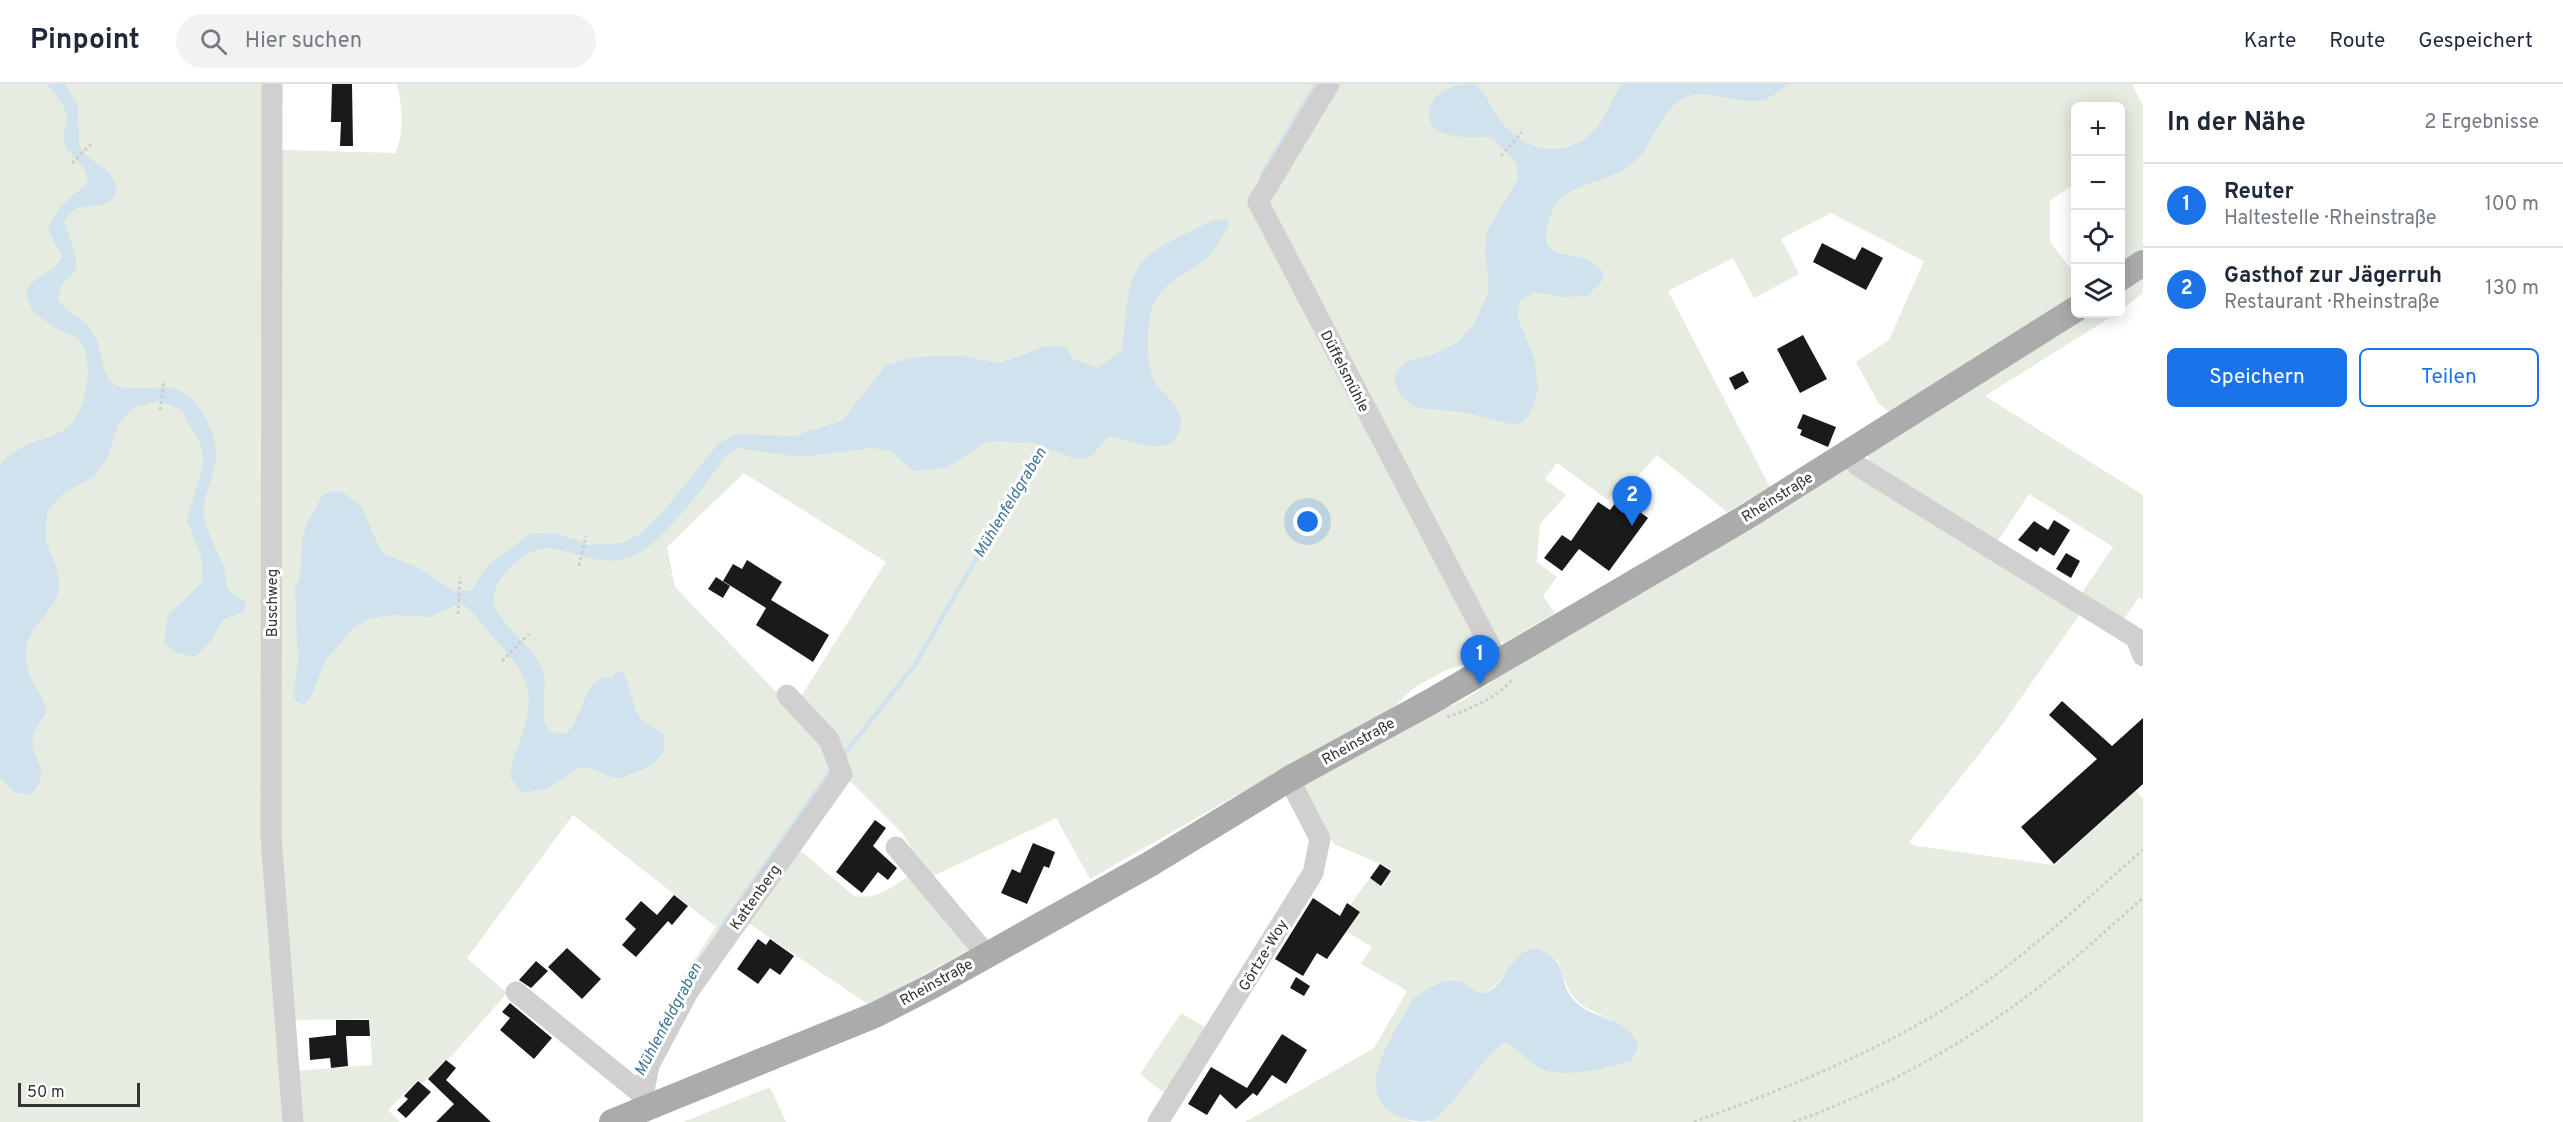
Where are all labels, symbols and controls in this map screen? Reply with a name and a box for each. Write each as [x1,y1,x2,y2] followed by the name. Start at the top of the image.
[176,14,596,68] search box
[30,23,140,59] text: Pinpoint
[197,25,230,58] icon: search
[245,28,362,55] text: Hier suchen
[2244,28,2296,55] text: Karte
[2329,28,2385,55] text: Route
[2418,28,2533,55] text: Gespeichert
[2071,102,2125,318] map controls
[2071,102,2125,156] button: +
[2167,107,2306,140] text: In der Nähe
[2424,110,2539,136] text: 2 Ergebnisse
[2071,156,2125,210] button: −
[2224,179,2294,206] text: Reuter
[2183,192,2191,218] text: 1
[2484,192,2539,218] text: 100 m
[2224,206,2437,232] text: Haltestelle · Rheinstraße
[2071,210,2125,264] button: locate
[2224,263,2442,290] text: Gasthof zur Jägerruh
[2071,264,2125,318] button: layers
[2180,276,2193,302] text: 2
[2485,276,2539,302] text: 130 m
[2224,290,2440,316] text: Restaurant · Rheinstraße
[1315,328,1372,416] street label: Düffelsmühle
[2167,348,2347,407] button: Speichern
[2359,348,2539,407] button: Teilen
[970,444,1052,562] water label: Mühlenfeldgraben
[1739,469,1817,528] street label: Rheinstraße
[1612,476,1652,526] pin: 2
[1293,507,1322,536] your location
[264,569,283,637] street label: Buschweg
[1460,636,1500,685] pin: 1
[1319,714,1399,770] street label: Rheinstraße
[727,861,786,934] street label: Kattenberg
[1235,916,1293,995] street label: Görtze-Woy
[897,955,977,1011] street label: Rheinstraße
[631,960,707,1080] water label: Mühlenfeldgraben
[18,1080,140,1108] scale bar
[27,1083,65,1103] text: 50 m

